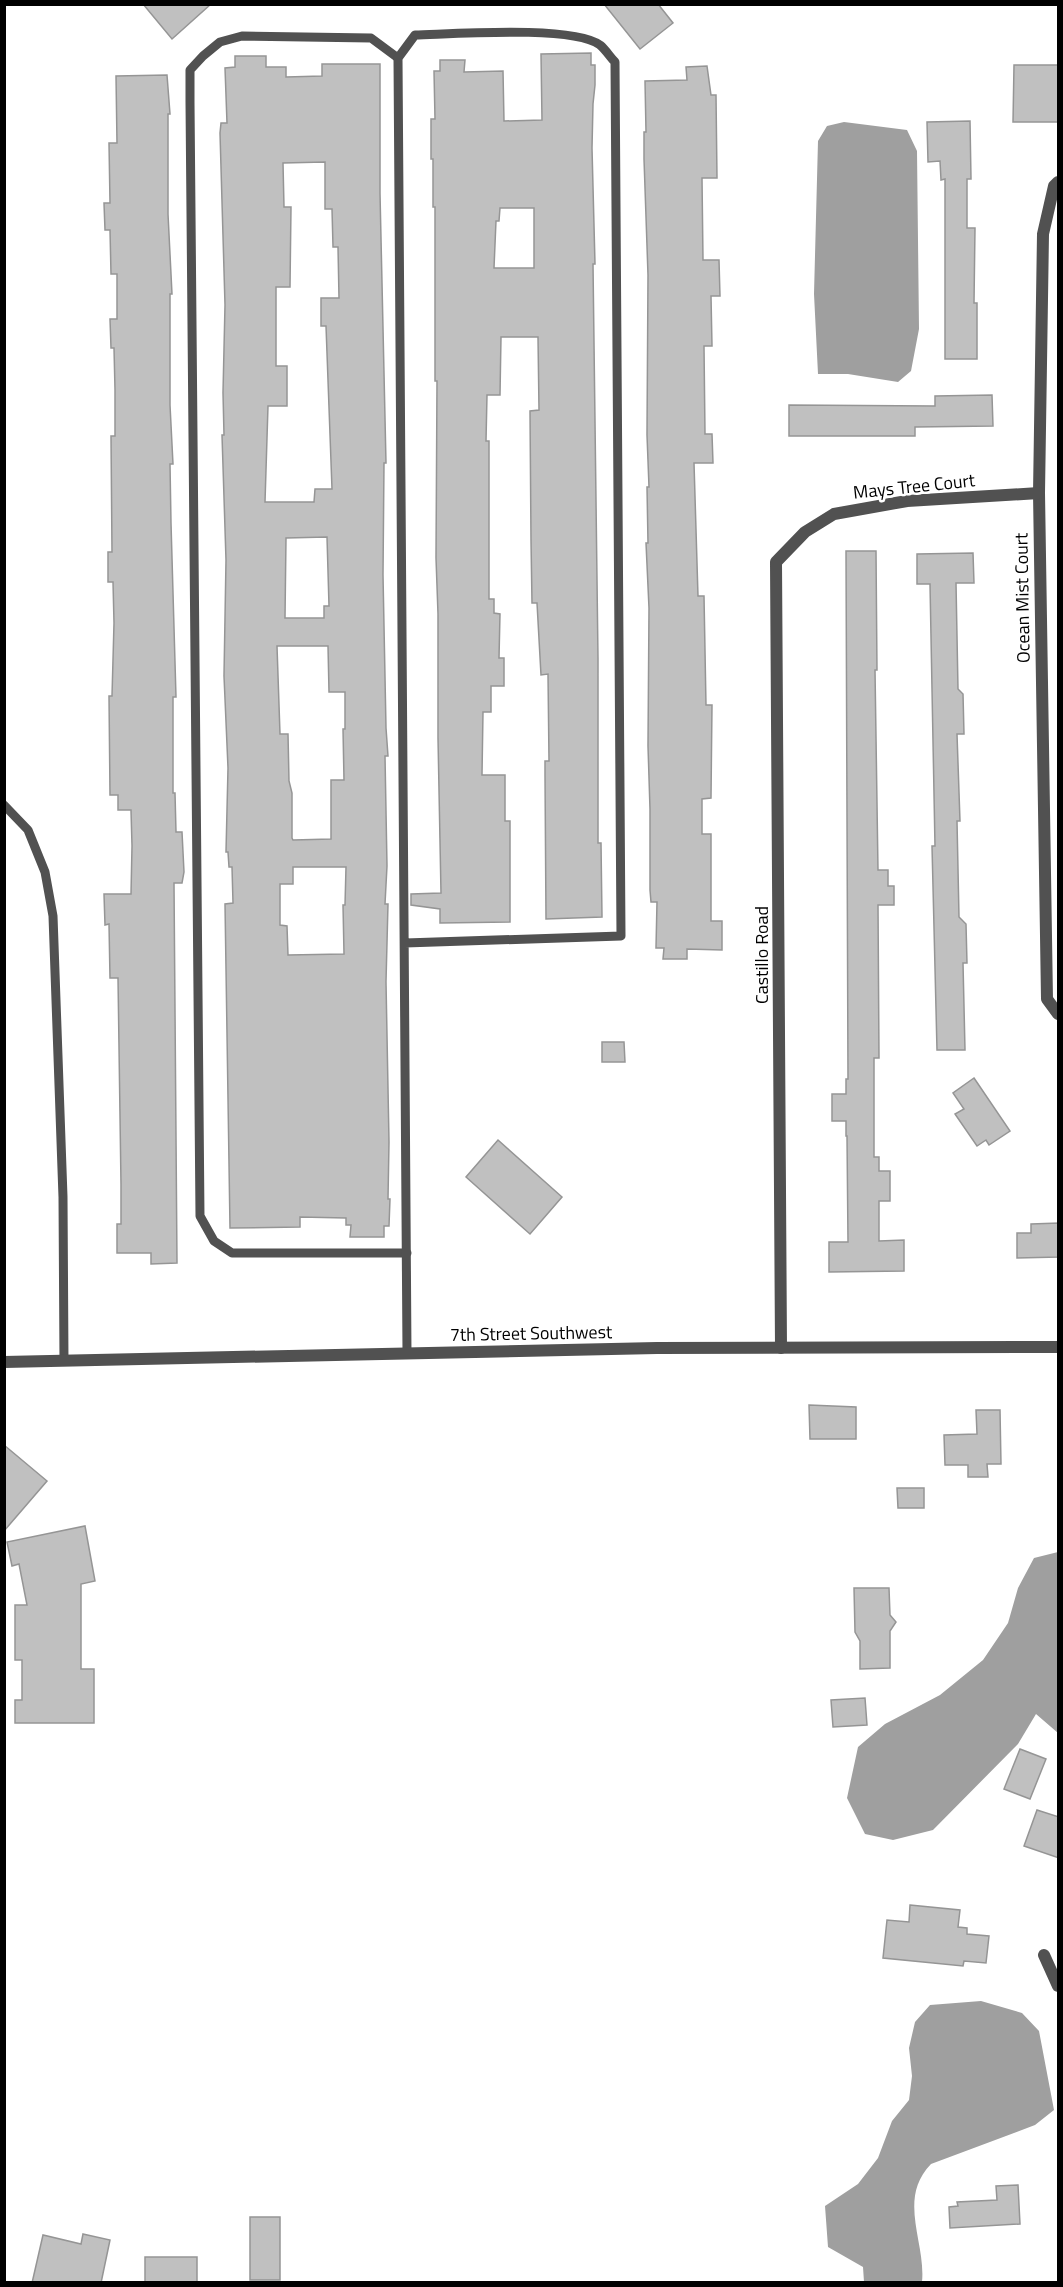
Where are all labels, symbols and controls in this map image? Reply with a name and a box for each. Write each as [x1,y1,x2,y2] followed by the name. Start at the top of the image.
[852,466,977,506] street label: Mays Tree Court
[1007,532,1037,663] street label: Ocean Mist Court
[748,906,775,1004] street label: Castillo Road
[450,1318,613,1348] street label: 7th Street Southwest

